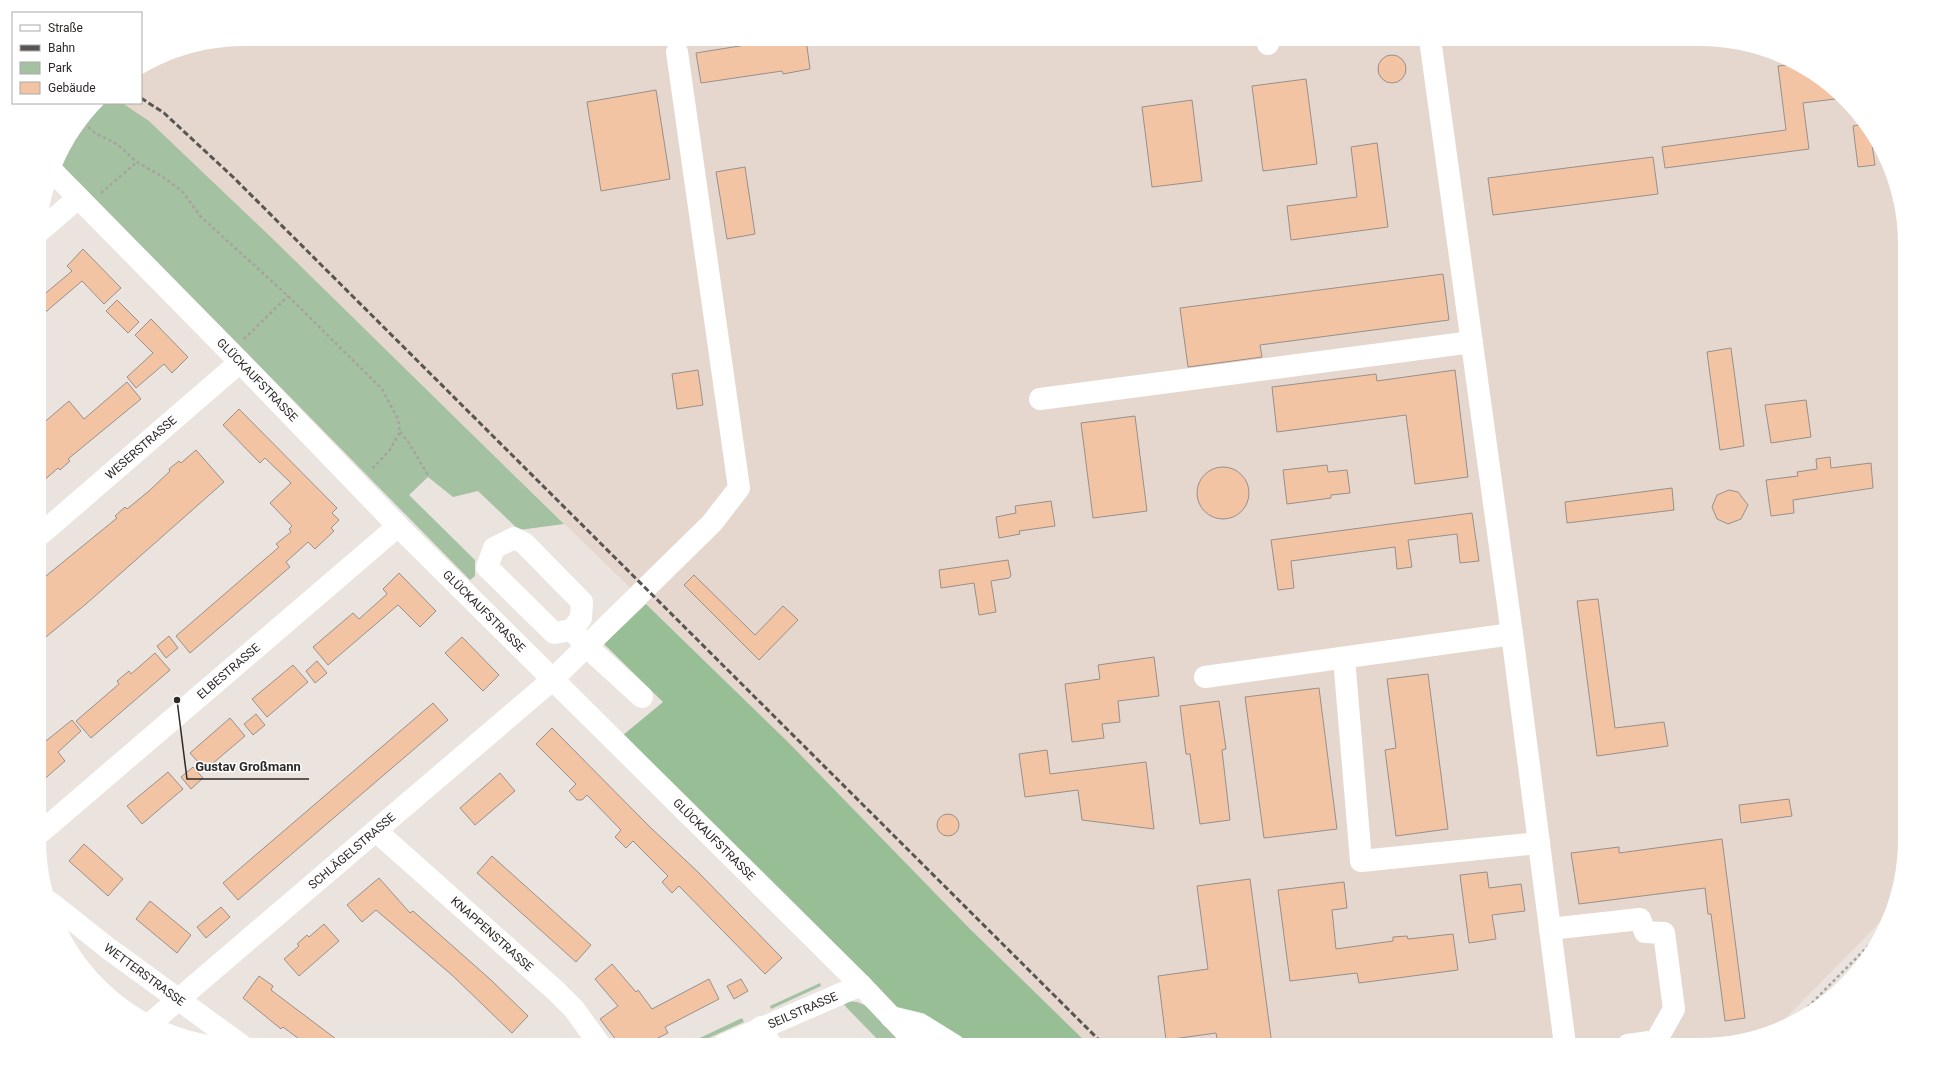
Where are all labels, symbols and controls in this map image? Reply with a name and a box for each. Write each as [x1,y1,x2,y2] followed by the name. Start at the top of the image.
[12,12,142,104] legend
[48,21,83,35] text: Straße
[48,41,75,55] text: Bahn
[48,61,73,75] text: Park
[48,81,96,95] text: Gebäude
[214,336,301,425] street label: GLÜCKAUFSTRASSE
[102,413,179,482] street label: WESERSTRASSE
[440,567,528,655] street label: GLÜCKAUFSTRASSE
[194,640,263,702] street label: ELBESTRASSE
[187,754,309,779] callout: Gustav Großmann
[195,759,301,774] text: Gustav Großmann
[670,796,758,883] street label: GLÜCKAUFSTRASSE
[306,810,398,892] street label: SCHLÄGELSTRASSE
[448,894,536,974] street label: KNAPPENSTRASSE
[101,941,188,1009] street label: WETTERSTRASSE
[766,989,840,1032] street label: SEILSTRASSE

